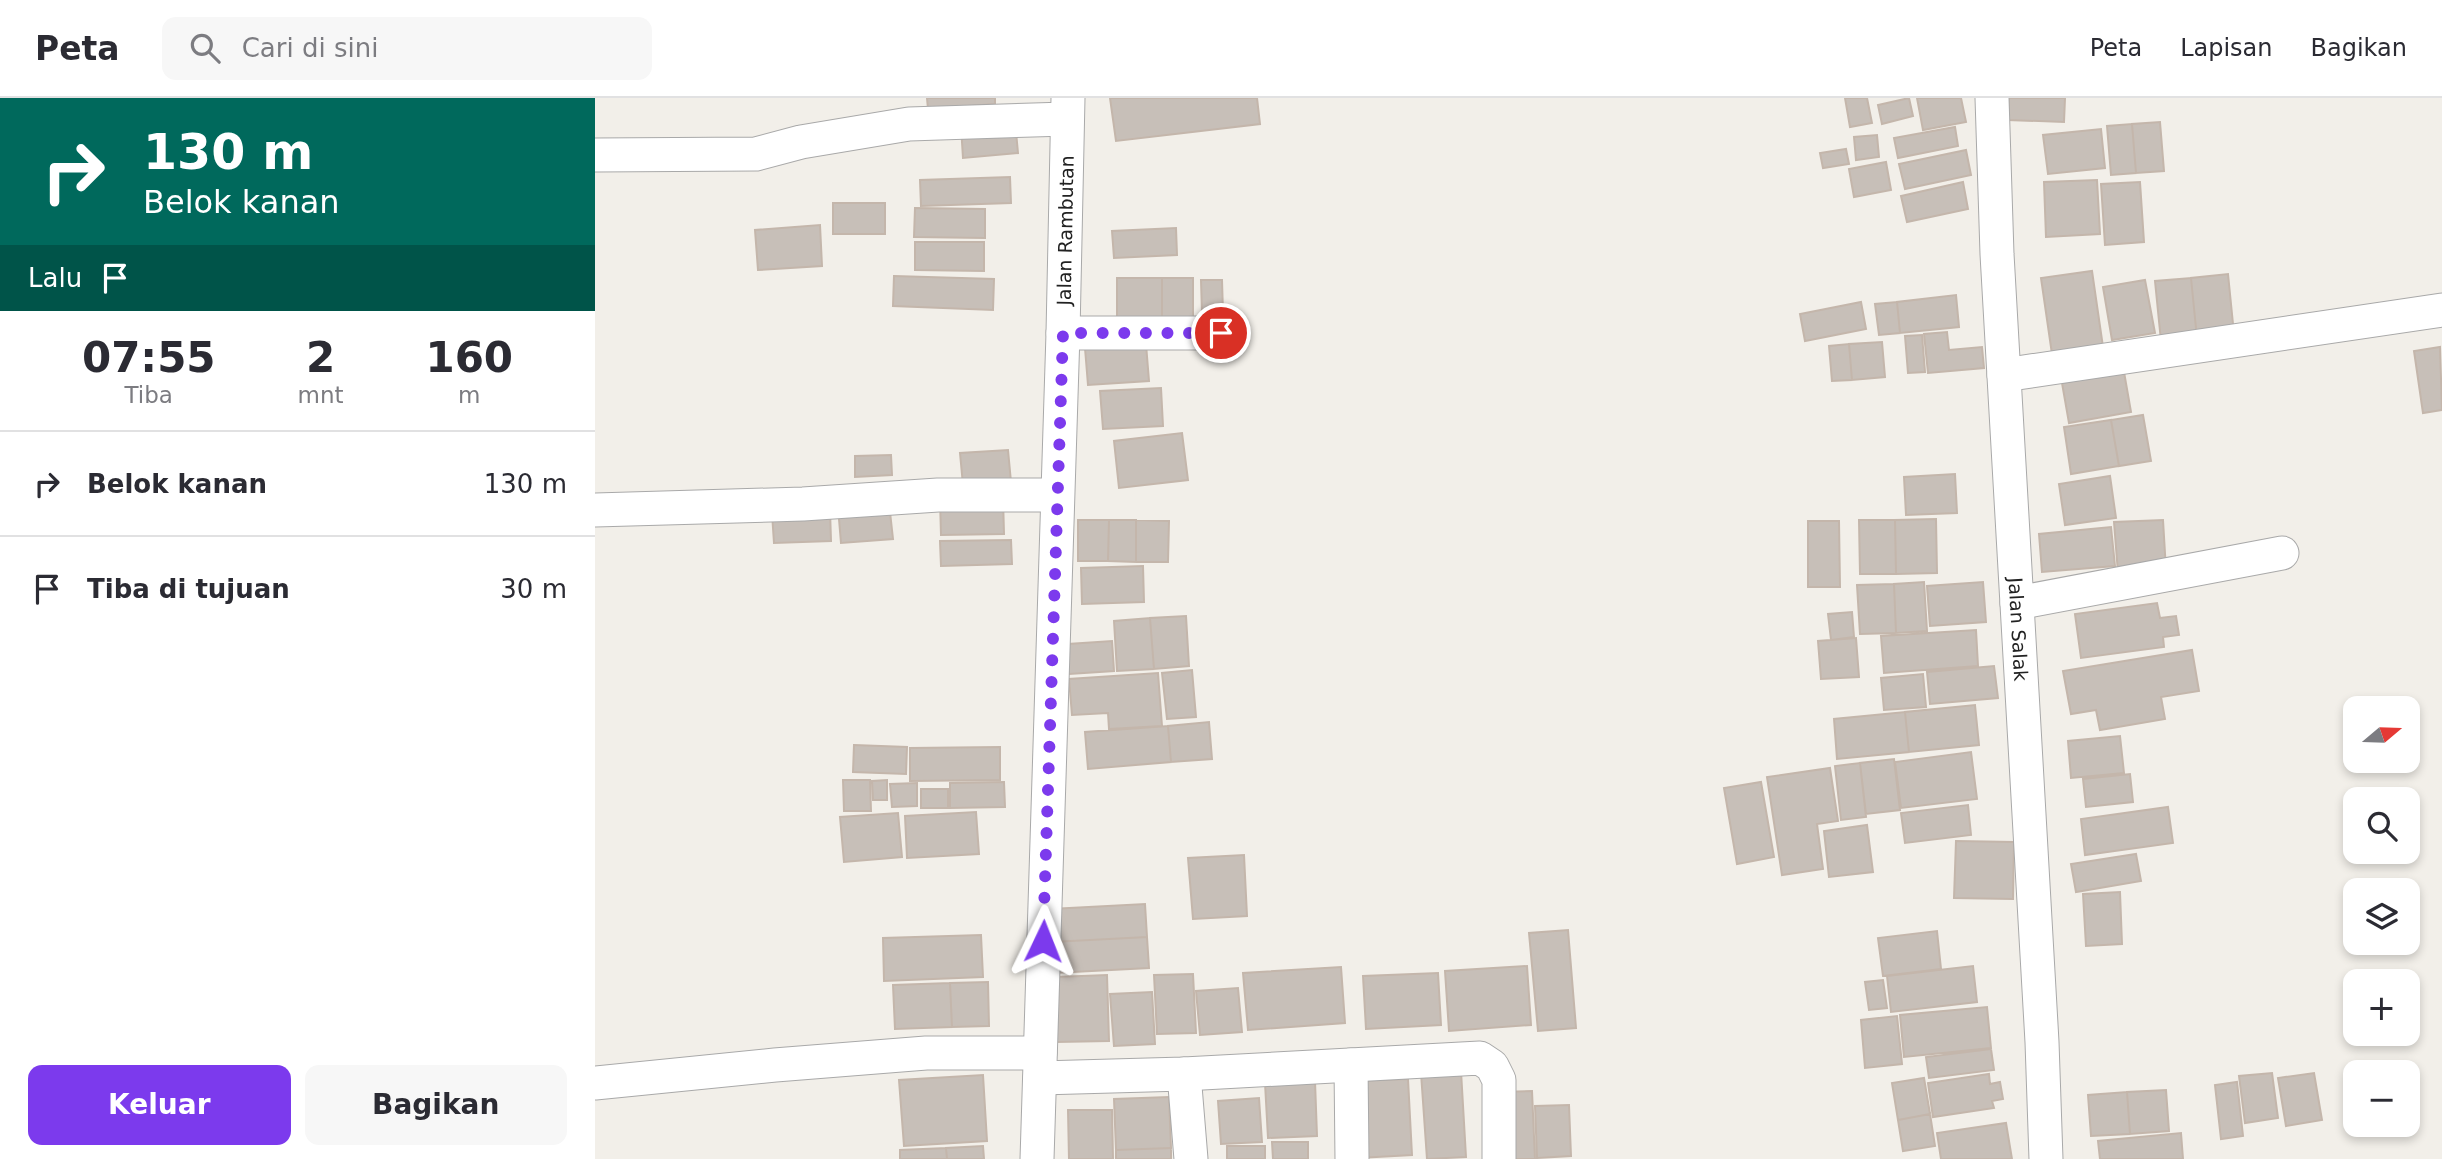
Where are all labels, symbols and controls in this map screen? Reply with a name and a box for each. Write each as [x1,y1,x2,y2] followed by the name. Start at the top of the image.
[162,17,652,80] search box
[35,29,120,68] text: Peta
[186,29,224,67] icon: search
[242,33,378,63] text: Cari di sini
[2090,34,2142,62] text: Peta
[2180,34,2273,62] text: Lapisan
[2311,34,2407,62] text: Bagikan
[143,124,313,181] text: 130 m
[28,126,119,217] icon: right
[1053,155,1078,307] street label: Jalan Rambutan
[143,183,340,221] text: Belok kanan
[96,259,134,297] icon: arrive
[28,263,82,293] text: Lalu
[1191,303,1251,363] pin
[1202,314,1240,352] icon: arrive
[82,333,216,382] text: 07:55
[306,333,335,382] text: 2
[425,333,513,382] text: 160
[125,382,173,408] text: Tiba
[298,382,344,408] text: mnt
[458,382,480,408] text: m
[28,465,66,503] icon: right
[87,469,267,499] text: Belok kanan
[484,469,567,499] text: 130 m
[28,570,66,608] icon: arrive
[87,574,290,604] text: Tiba di tujuan
[500,574,567,604] text: 30 m
[2004,576,2032,682] street label: Jalan Salak
[2343,696,2420,774] north arrow
[2343,696,2420,1137] map controls
[2343,787,2420,864] button: search
[2343,878,2420,955] button: layers
[1006,904,1080,978] position arrow
[2343,969,2420,1046] button: +
[2343,1060,2420,1137] button: −
[28,1065,291,1145] button: Keluar
[305,1065,567,1145] button: Bagikan

